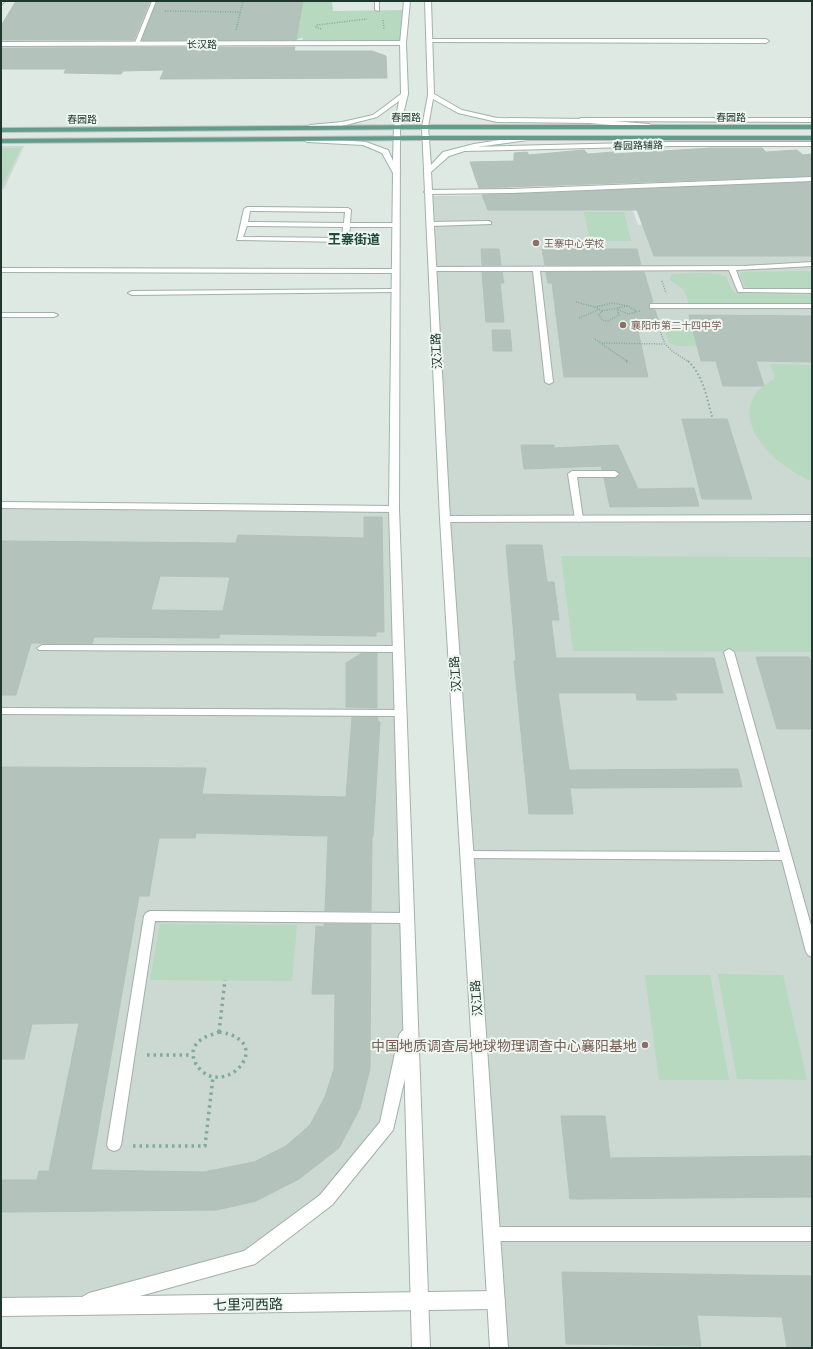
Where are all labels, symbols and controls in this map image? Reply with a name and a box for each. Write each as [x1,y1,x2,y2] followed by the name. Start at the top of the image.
[187,37,217,51] street label: 长汉路
[391,110,421,124] street label: 春园路
[716,110,746,124] street label: 春园路
[67,112,97,126] street label: 春园路
[613,138,663,152] street label: 春园路辅路
[328,230,380,248] district label: 王寨街道
[544,236,604,250] place label: 王寨中心学校
[531,238,541,248] marker: 王寨中心学校
[631,318,721,332] place label: 襄阳市第二十四中学
[618,320,628,330] marker: 襄阳市第二十四中学
[427,333,445,369] street label: 汉江路
[445,655,465,693] street label: 汉江路
[466,979,486,1017] street label: 汉江路
[371,1036,637,1055] place label: 中国地质调查局地球物理调查中心襄阳基地
[640,1040,650,1050] marker: 中国地质调查局地球物理调查中心襄阳基地
[213,1294,283,1314] street label: 七里河西路

